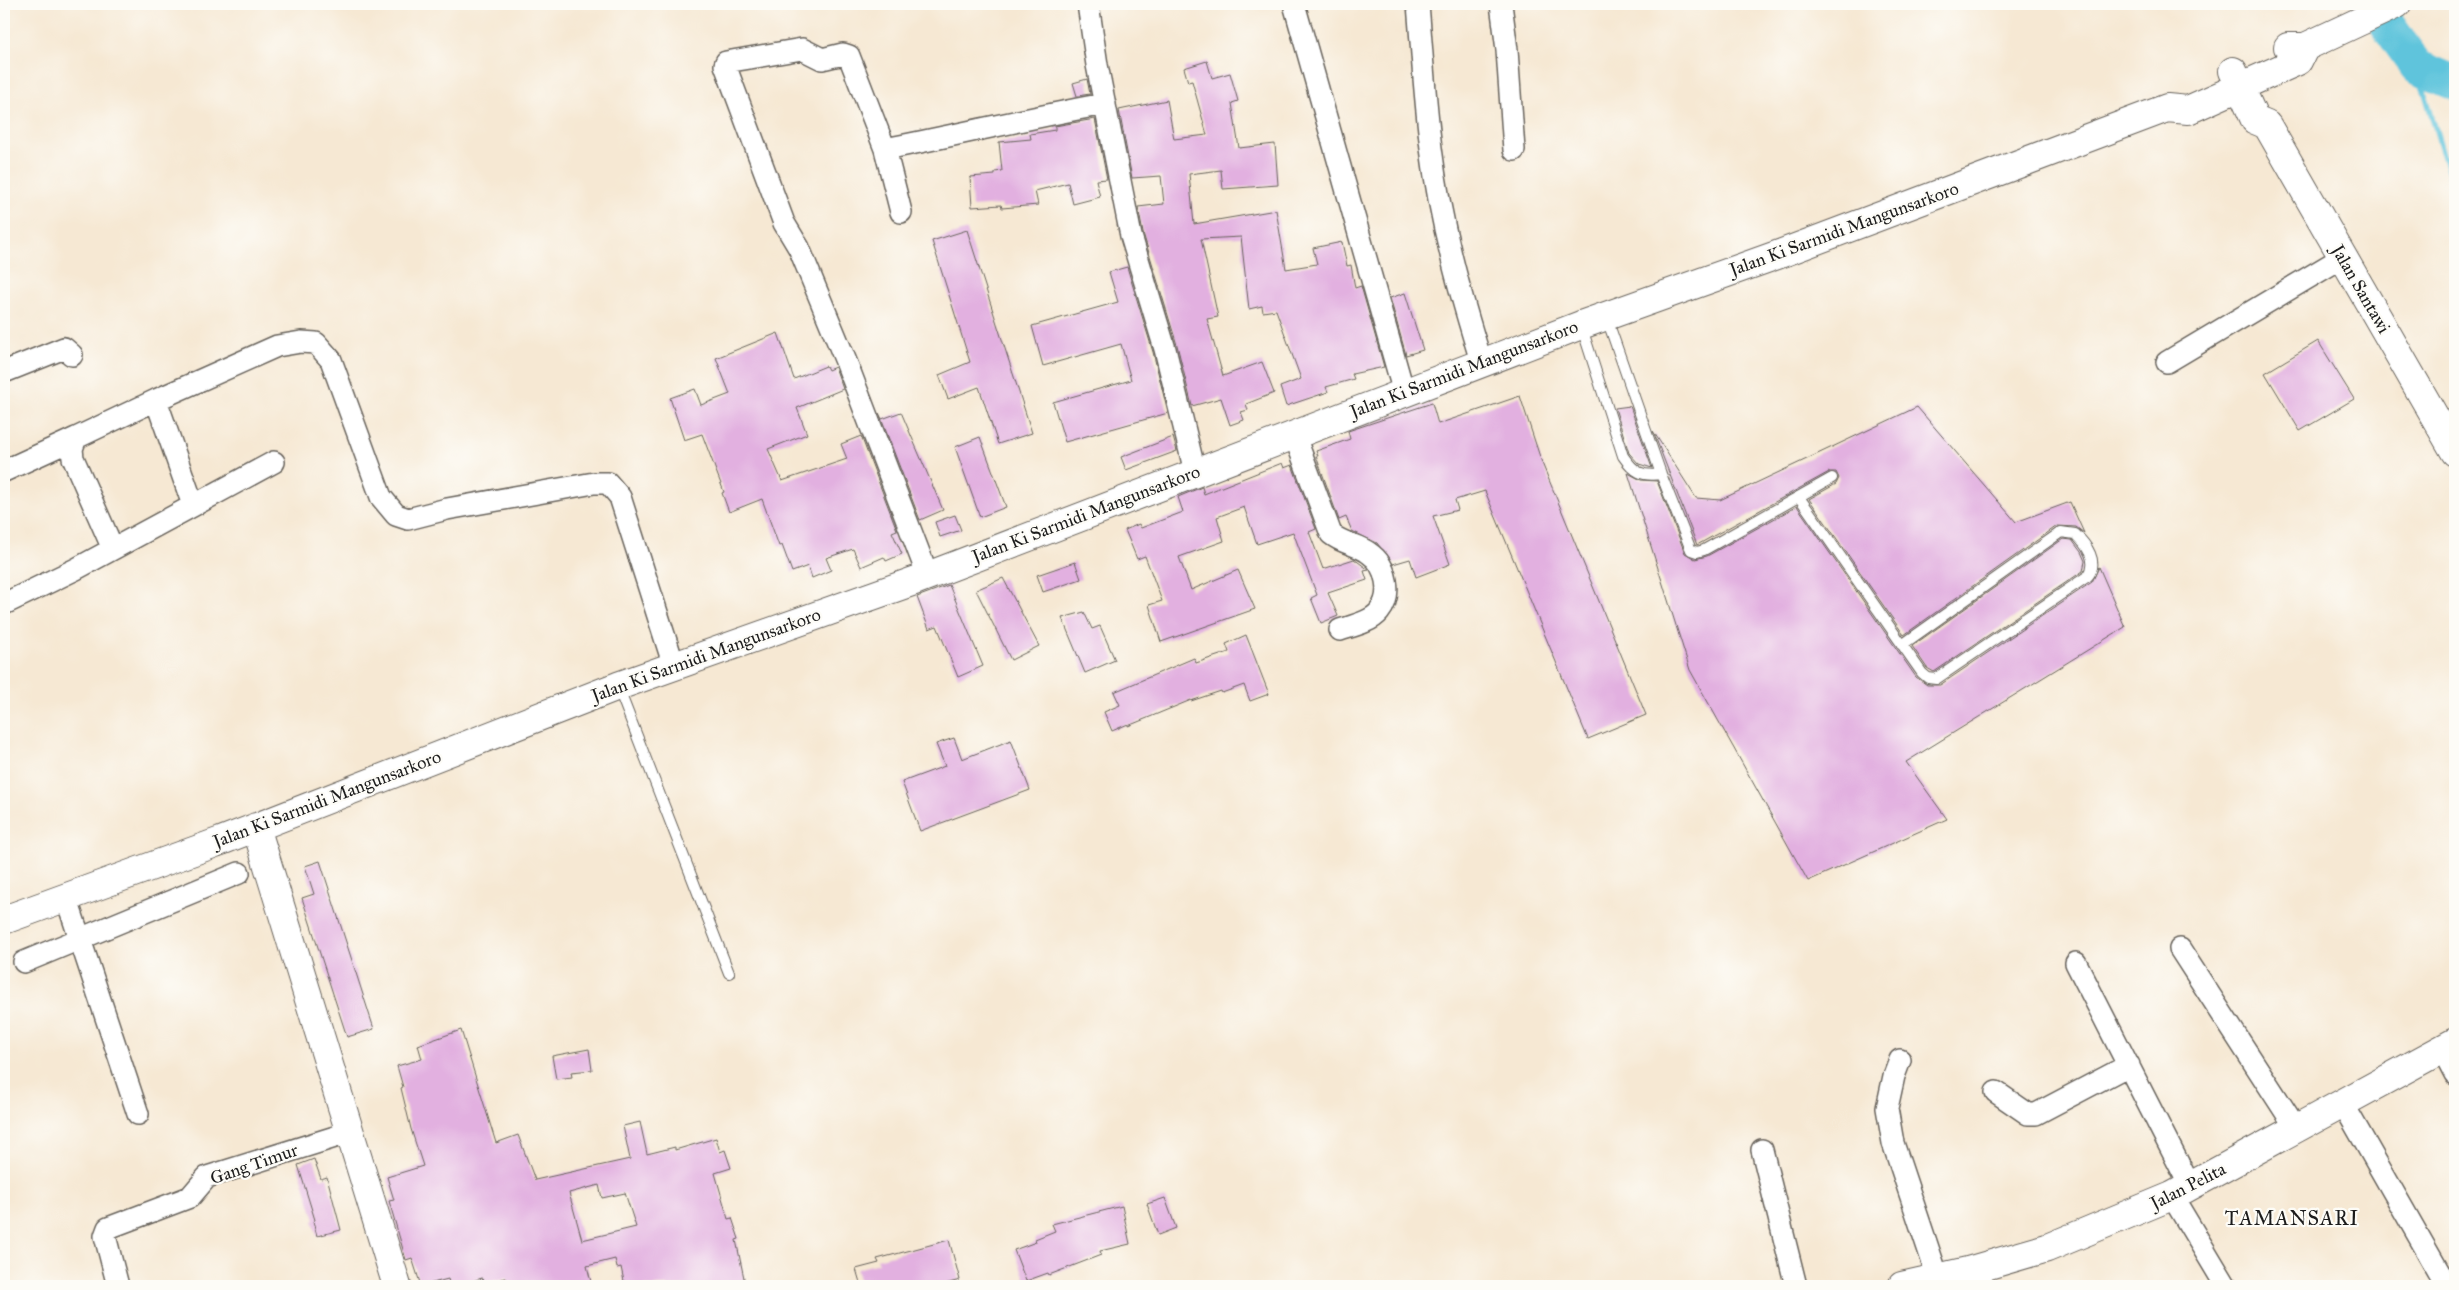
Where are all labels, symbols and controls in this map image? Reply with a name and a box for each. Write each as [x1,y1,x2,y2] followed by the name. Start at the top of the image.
[1724,177,1962,282] street label: Jalan Ki Sarmidi Mangunsarkoro
[2325,239,2395,338] street label: Jalan Santawi
[1345,315,1581,424] street label: Jalan Ki Sarmidi Mangunsarkoro
[967,460,1203,569] street label: Jalan Ki Sarmidi Mangunsarkoro
[586,603,824,708] street label: Jalan Ki Sarmidi Mangunsarkoro
[208,745,444,854] street label: Jalan Ki Sarmidi Mangunsarkoro
[207,1139,301,1190] street label: Gang Timur
[2145,1157,2230,1216] street label: Jalan Pelita
[2225,1206,2359,1230] district label: TAMANSARI

